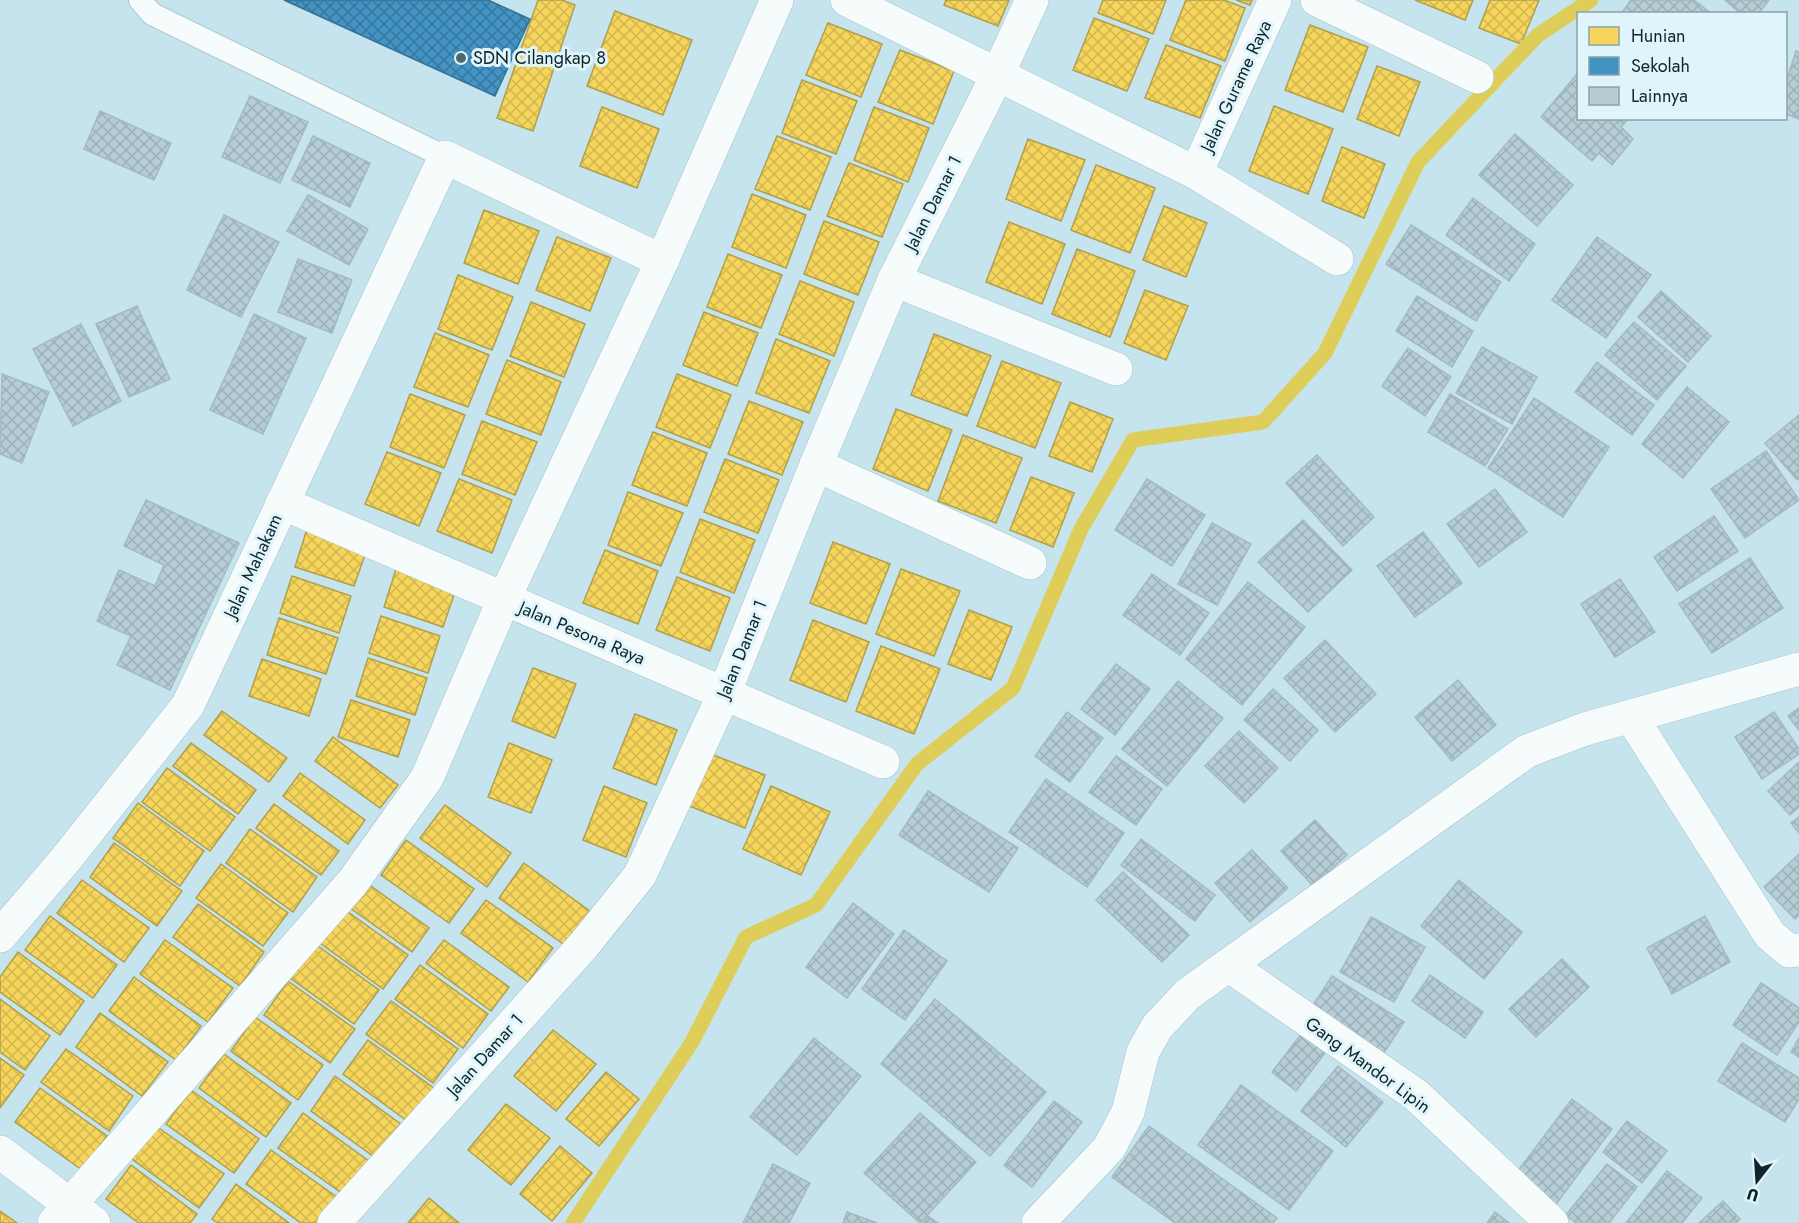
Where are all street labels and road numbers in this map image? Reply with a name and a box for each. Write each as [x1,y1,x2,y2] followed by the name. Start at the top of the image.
[1193,16,1278,158] street label: Jalan Gurame Raya
[897,151,968,257] street label: Jalan Damar 1
[217,509,289,624] street label: Jalan Mahakam
[513,594,649,671] street label: Jalan Pesona Raya
[710,596,774,704] street label: Jalan Damar 1
[439,1008,529,1104] street label: Jalan Damar 1
[1300,1011,1436,1119] street label: Gang Mandor Lipin

